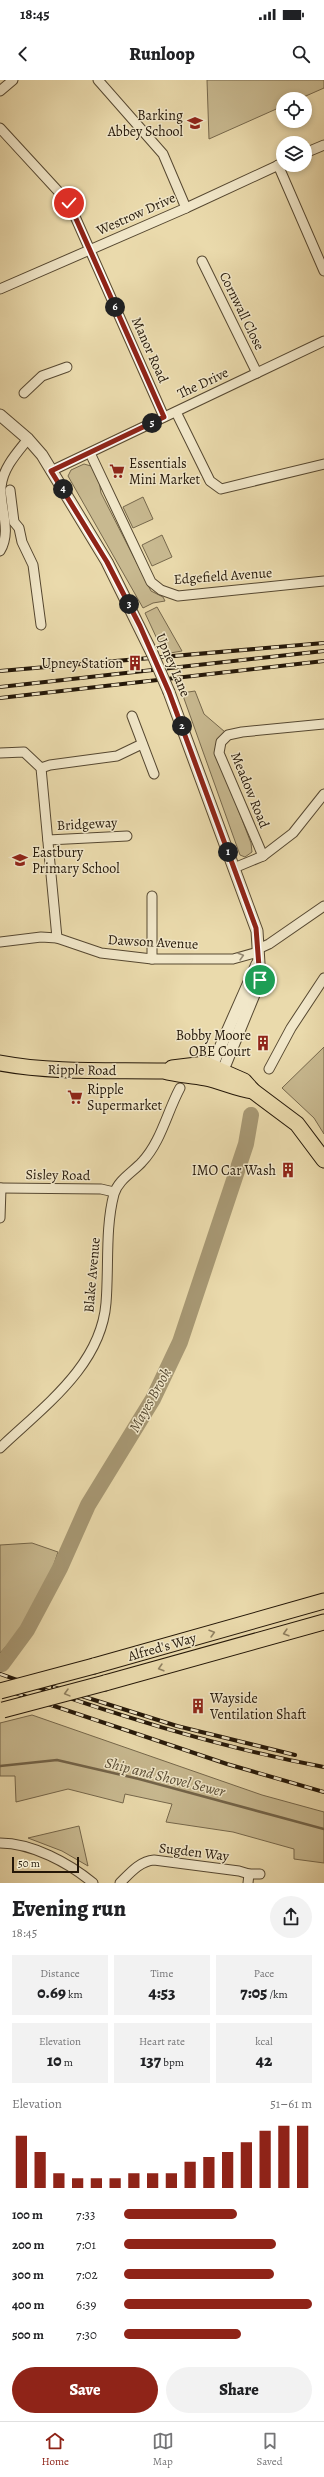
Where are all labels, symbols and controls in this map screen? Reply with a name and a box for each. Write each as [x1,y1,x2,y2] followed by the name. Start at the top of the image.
[20,4,50,24] text: 18:45
[129,42,195,66] text: Runloop
[12,43,34,65] icon: back
[290,43,312,65] icon: search
[276,92,312,172] map controls
[276,92,312,128] button: locate
[107,106,184,141] place label: Barking Abbey School
[186,114,204,132] school or university icon: Barking Abbey School
[276,136,312,172] button: layers
[52,186,86,220] pin
[93,188,178,240] street label: Westrow Drive
[58,192,80,214] icon: check
[215,269,269,353] street label: Cornwall Close
[105,297,125,317] pin: 6
[112,299,118,314] text: 6
[127,314,173,386] street label: Manor Road
[174,363,232,403] street label: The Drive
[142,413,162,433] pin: 5
[150,415,154,430] text: 5
[129,454,201,489] place label: Essentials Mini Market
[108,462,126,480] supermarket icon: Essentials Mini Market
[53,479,73,499] pin: 4
[60,481,66,496] text: 4
[173,563,273,589] street label: Edgefield Avenue
[119,594,139,614] pin: 3
[127,596,131,611] text: 3
[151,630,195,700] street label: Upney Lane
[42,654,123,673] place label: Upney Station
[126,654,144,672] building icon: Upney Station
[172,716,192,736] pin: 2
[179,718,185,733] text: 2
[226,749,274,831] street label: Meadow Road
[56,813,118,835] street label: Bridgeway
[218,842,238,862] pin: 1
[32,843,120,878] place label: Eastbury Primary School
[226,844,230,859] text: 1
[11,851,29,869] school or university icon: Eastbury Primary School
[107,930,199,954] street label: Dawson Avenue
[237,952,244,961] one-way arrow
[243,963,277,997] pin
[249,969,271,991] icon: arrive
[176,1026,251,1061] place label: Bobby Moore OBE Court
[254,1034,272,1052] building icon: Bobby Moore OBE Court
[47,1060,117,1080] street label: Ripple Road
[87,1080,163,1115] place label: Ripple Supermarket
[66,1088,84,1106] supermarket icon: Ripple Supermarket
[192,1161,277,1180] place label: IMO Car Wash
[279,1161,297,1179] building icon: IMO Car Wash
[25,1165,91,1185] street label: Sisley Road
[79,1236,105,1314] street label: Blake Avenue
[124,1364,176,1436] water label: Mayes Brook
[125,1628,199,1666] street label: Alfred's Way
[283,1628,290,1637] one-way arrow
[208,1629,215,1638] one-way arrow
[158,1663,164,1671] one-way arrow
[64,1688,71,1697] one-way arrow
[209,1689,307,1724] place label: Wayside Ventilation Shaft
[189,1697,207,1715] building icon: Wayside Ventilation Shaft
[103,1752,228,1802] water label: Ship and Shovel Sewer
[158,1838,231,1866] street label: Sugden Way
[12,1855,79,1874] scale bar
[18,1856,40,1871] text: 50 m
[12,1894,126,1924] text: Evening run
[270,1896,312,1938] button: share
[12,1924,37,1941] text: 18:45
[40,1966,80,1981] text: Distance
[151,1966,173,1981] text: Time
[254,1966,274,1981] text: Pace
[37,1981,66,2004] text: 0.69
[149,1981,175,2004] text: 4:53
[240,1981,267,2004] text: 7:05
[66,1987,83,2002] text: km
[267,1987,288,2002] text: /km
[39,2034,81,2049] text: Elevation
[139,2034,185,2049] text: Heart rate
[255,2034,273,2049] text: kcal
[47,2049,62,2072] text: 10
[140,2049,161,2072] text: 137
[256,2049,272,2072] text: 42
[62,2055,73,2070] text: m
[161,2055,184,2070] text: bpm
[12,2095,62,2112] text: Elevation
[270,2095,312,2112] text: 51–61 m
[12,2206,43,2223] text: 100 m
[76,2206,95,2223] text: 7:33
[12,2236,45,2253] text: 200 m
[76,2236,96,2253] text: 7:01
[12,2266,44,2283] text: 300 m
[76,2266,98,2283] text: 7:02
[12,2296,44,2313] text: 400 m
[76,2296,96,2313] text: 6:39
[12,2326,44,2343] text: 500 m
[76,2326,97,2343] text: 7:30
[12,2367,158,2413] button: Save
[166,2367,312,2413] button: Share
[41,2430,69,2469] tab: Home
[152,2430,174,2469] tab: Map
[257,2430,283,2469] tab: Saved

